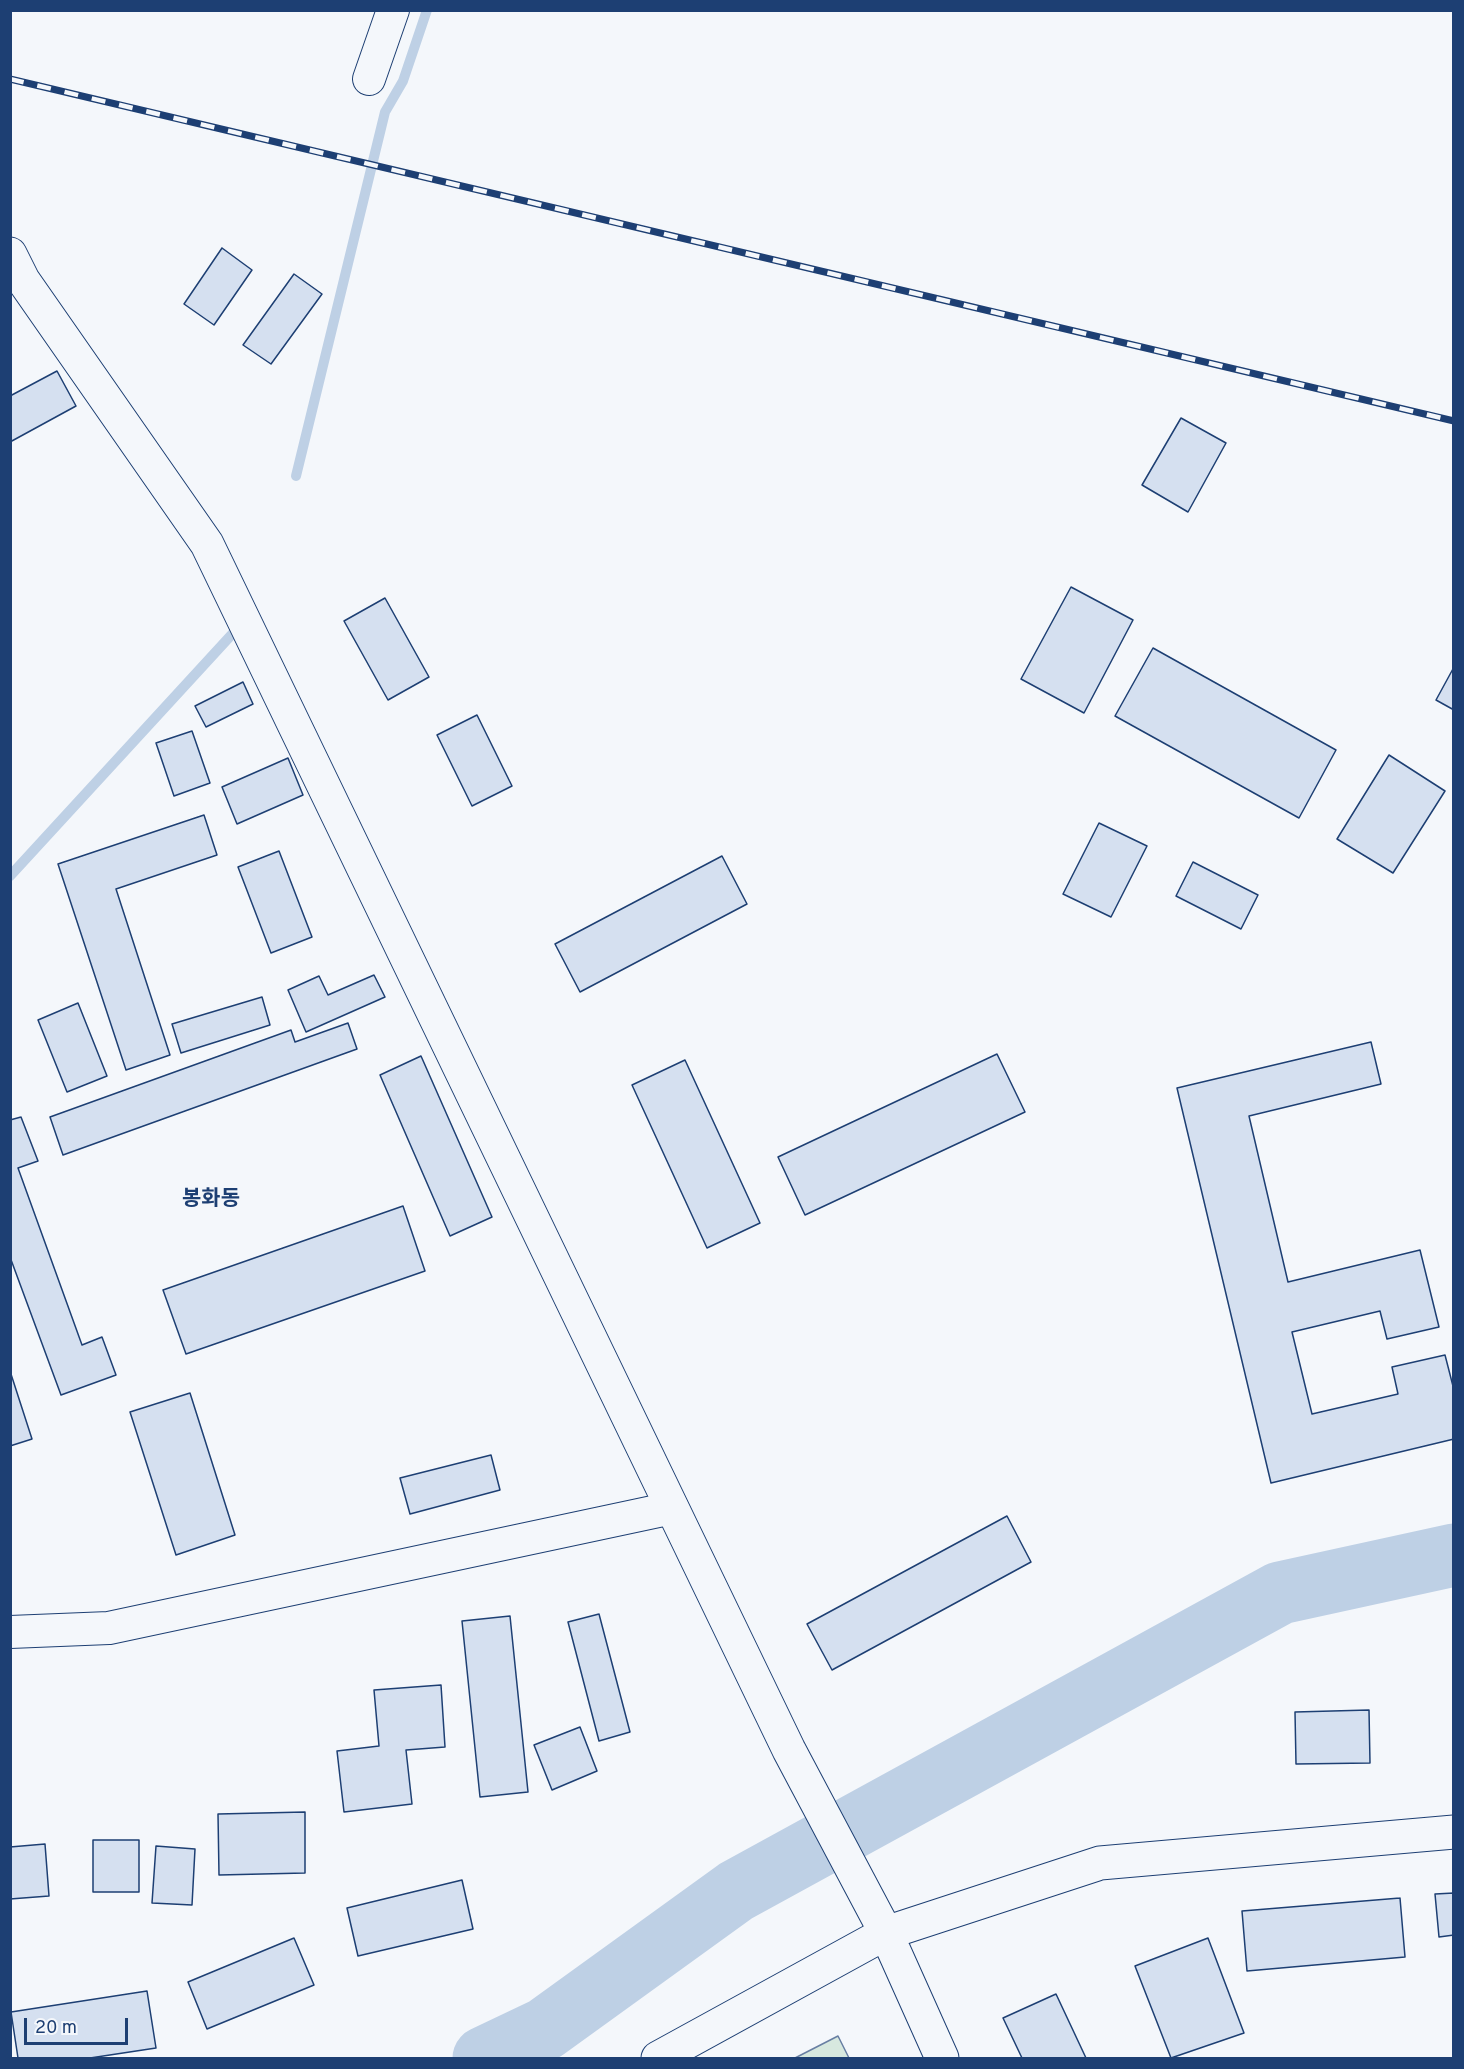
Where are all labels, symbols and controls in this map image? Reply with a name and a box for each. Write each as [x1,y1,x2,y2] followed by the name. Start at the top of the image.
[182,1188,240,1214] district label: 봉화동
[27,2006,130,2044] scale bar
[35,2017,77,2040] text: 20 m

